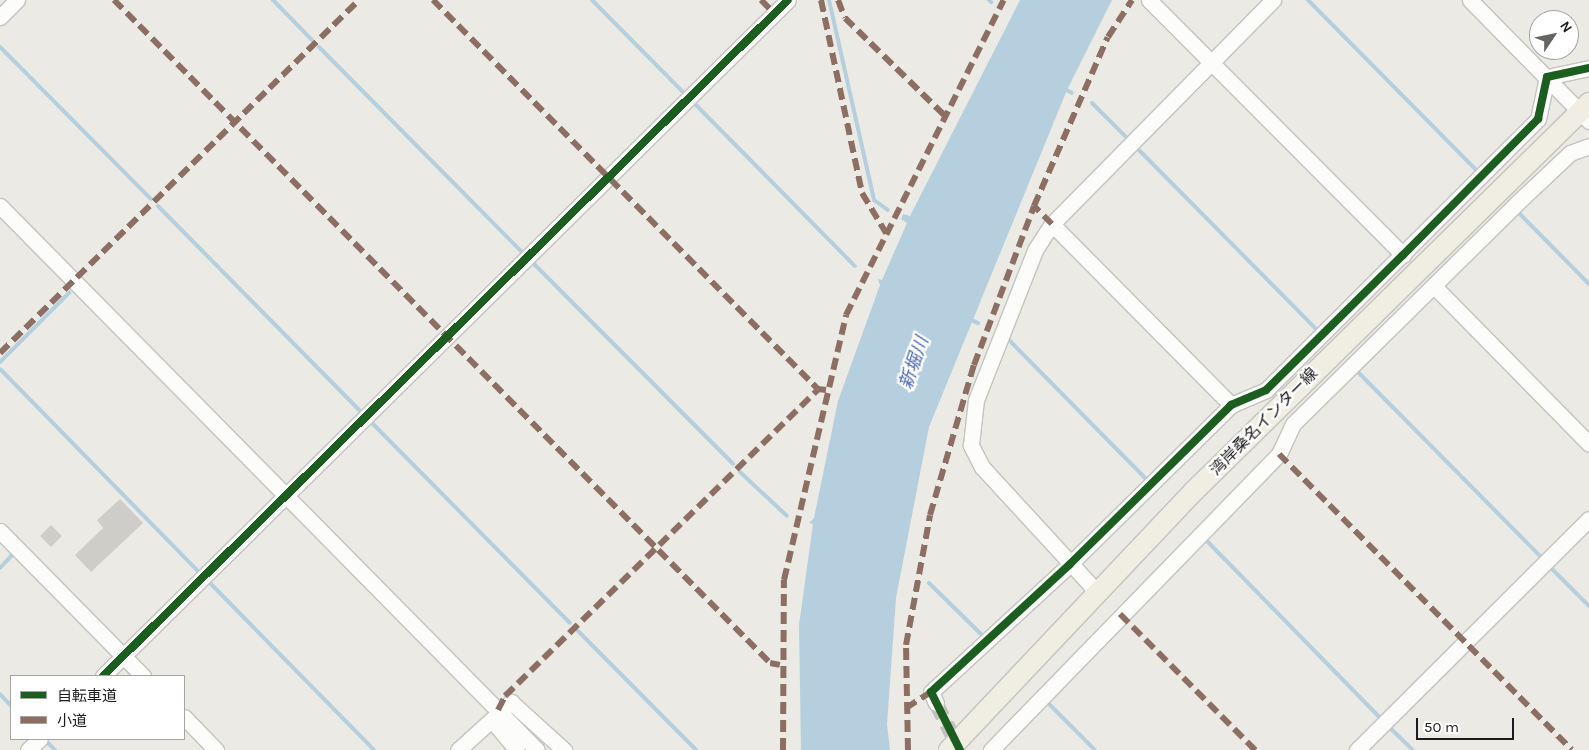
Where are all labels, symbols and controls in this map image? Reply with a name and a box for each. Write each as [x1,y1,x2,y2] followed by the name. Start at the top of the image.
[1529,10,1579,60] north arrow
[1556,18,1576,36] text: N
[895,334,933,392] water label: 新堀川
[1206,364,1322,480] street label: 湾岸桑名インター線
[10,675,185,740] legend
[57,687,117,705] text: 自転車道
[1419,708,1516,740] scale bar
[57,712,87,730] text: 小道
[1424,718,1459,736] text: 50 m

